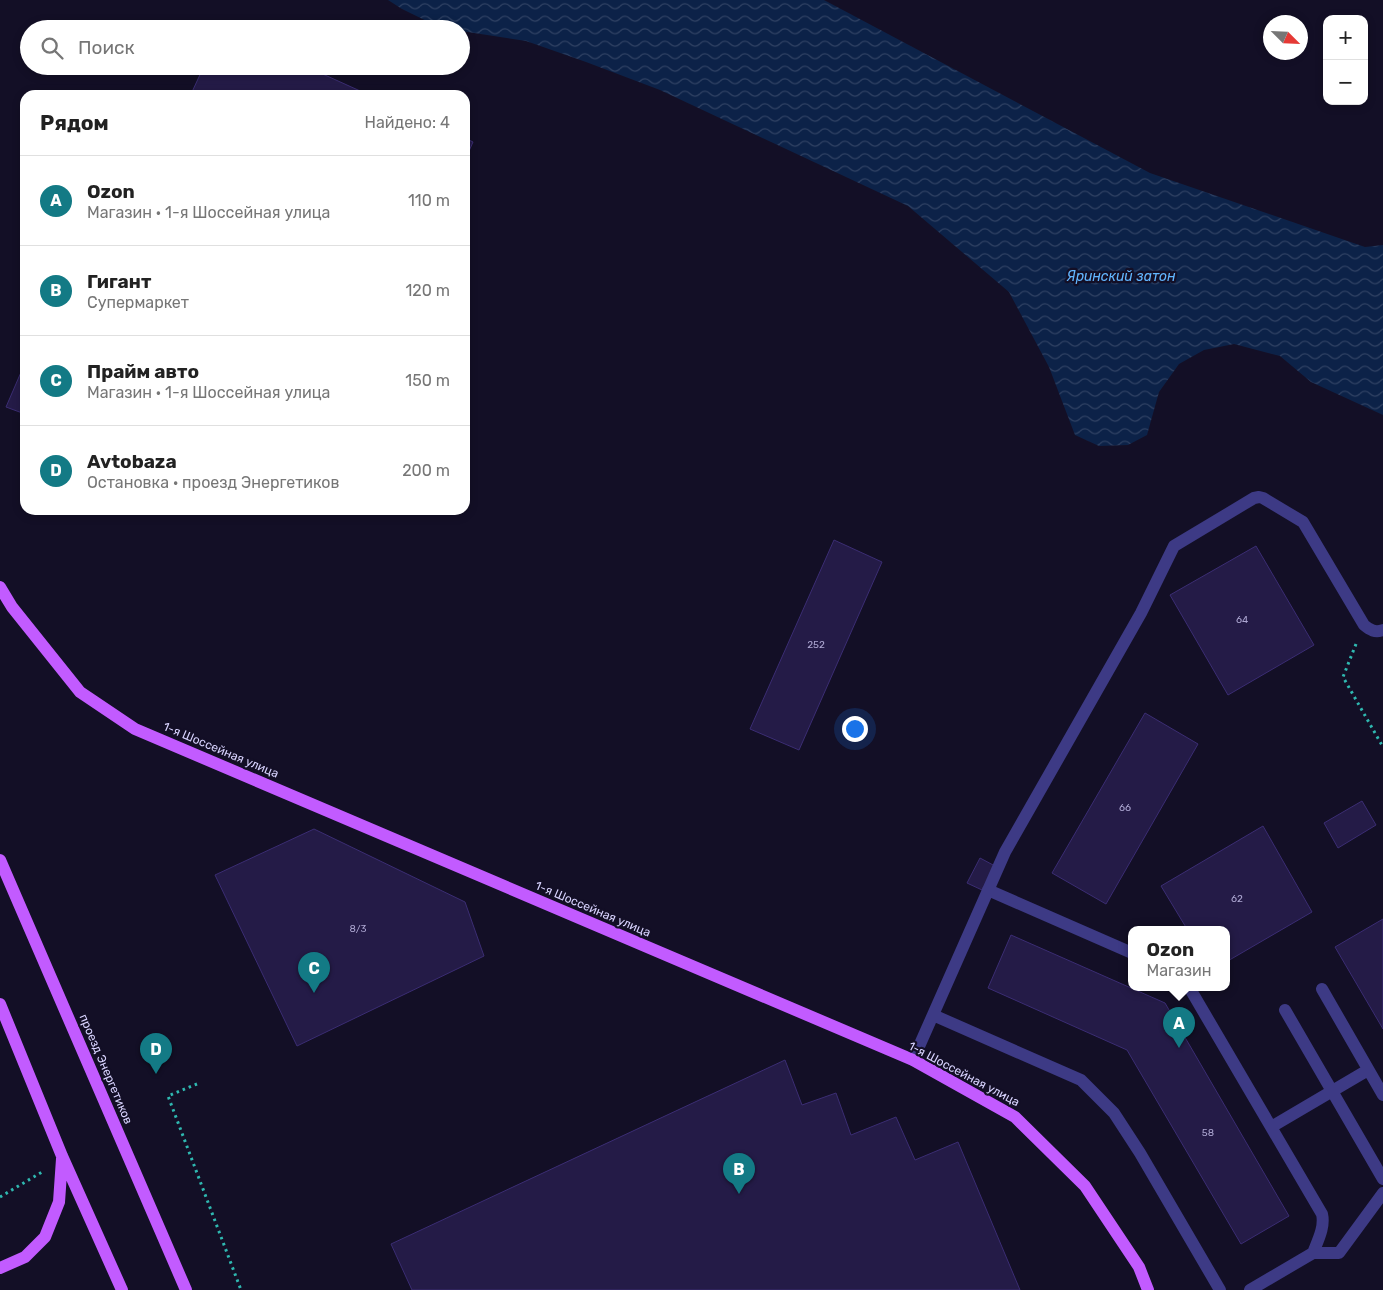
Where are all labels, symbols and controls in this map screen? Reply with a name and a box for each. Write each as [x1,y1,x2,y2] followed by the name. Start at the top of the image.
[1263,15,1308,60] north arrow
[1323,15,1368,105] map controls
[1323,15,1368,60] button: +
[20,20,470,75] search box
[38,34,66,62] icon: search
[78,36,135,59] text: Поиск
[1323,60,1368,105] button: −
[40,110,109,135] text: Рядом
[365,113,450,132] text: Найдено: 4
[87,180,135,203] text: Ozon
[50,191,62,210] text: A
[408,191,450,210] text: 110 m
[87,203,330,222] text: Магазин · 1-я Шоссейная улица
[1066,268,1176,285] water label: Яринский затон
[87,270,151,293] text: Гигант
[50,281,62,300] text: B
[405,281,450,300] text: 120 m
[87,293,189,312] text: Супермаркет
[87,360,199,383] text: Прайм авто
[50,371,62,390] text: C
[405,371,450,390] text: 150 m
[87,383,330,402] text: Магазин · 1-я Шоссейная улица
[87,450,177,473] text: Avtobaza
[50,461,62,480] text: D
[402,461,450,480] text: 200 m
[87,473,339,492] text: Остановка · проезд Энергетиков
[1236,614,1248,626] house number: 64
[807,639,825,651] house number: 252
[842,716,868,742] your location
[161,719,281,781] street label: 1-я Шоссейная улица
[1119,802,1131,814] house number: 66
[533,878,653,940] street label: 1-я Шоссейная улица
[1231,893,1243,905] house number: 62
[349,923,367,935] house number: 8/3
[1128,926,1230,991] popup
[1147,938,1194,961] text: Ozon
[298,952,330,993] pin: C
[1147,961,1211,980] text: Магазин
[1163,1007,1195,1048] pin: A
[77,1012,136,1126] street label: проезд Энергетиков
[140,1033,172,1074] pin: D
[906,1039,1022,1109] street label: 1-я Шоссейная улица
[1202,1127,1214,1139] house number: 58
[723,1153,755,1194] pin: B

